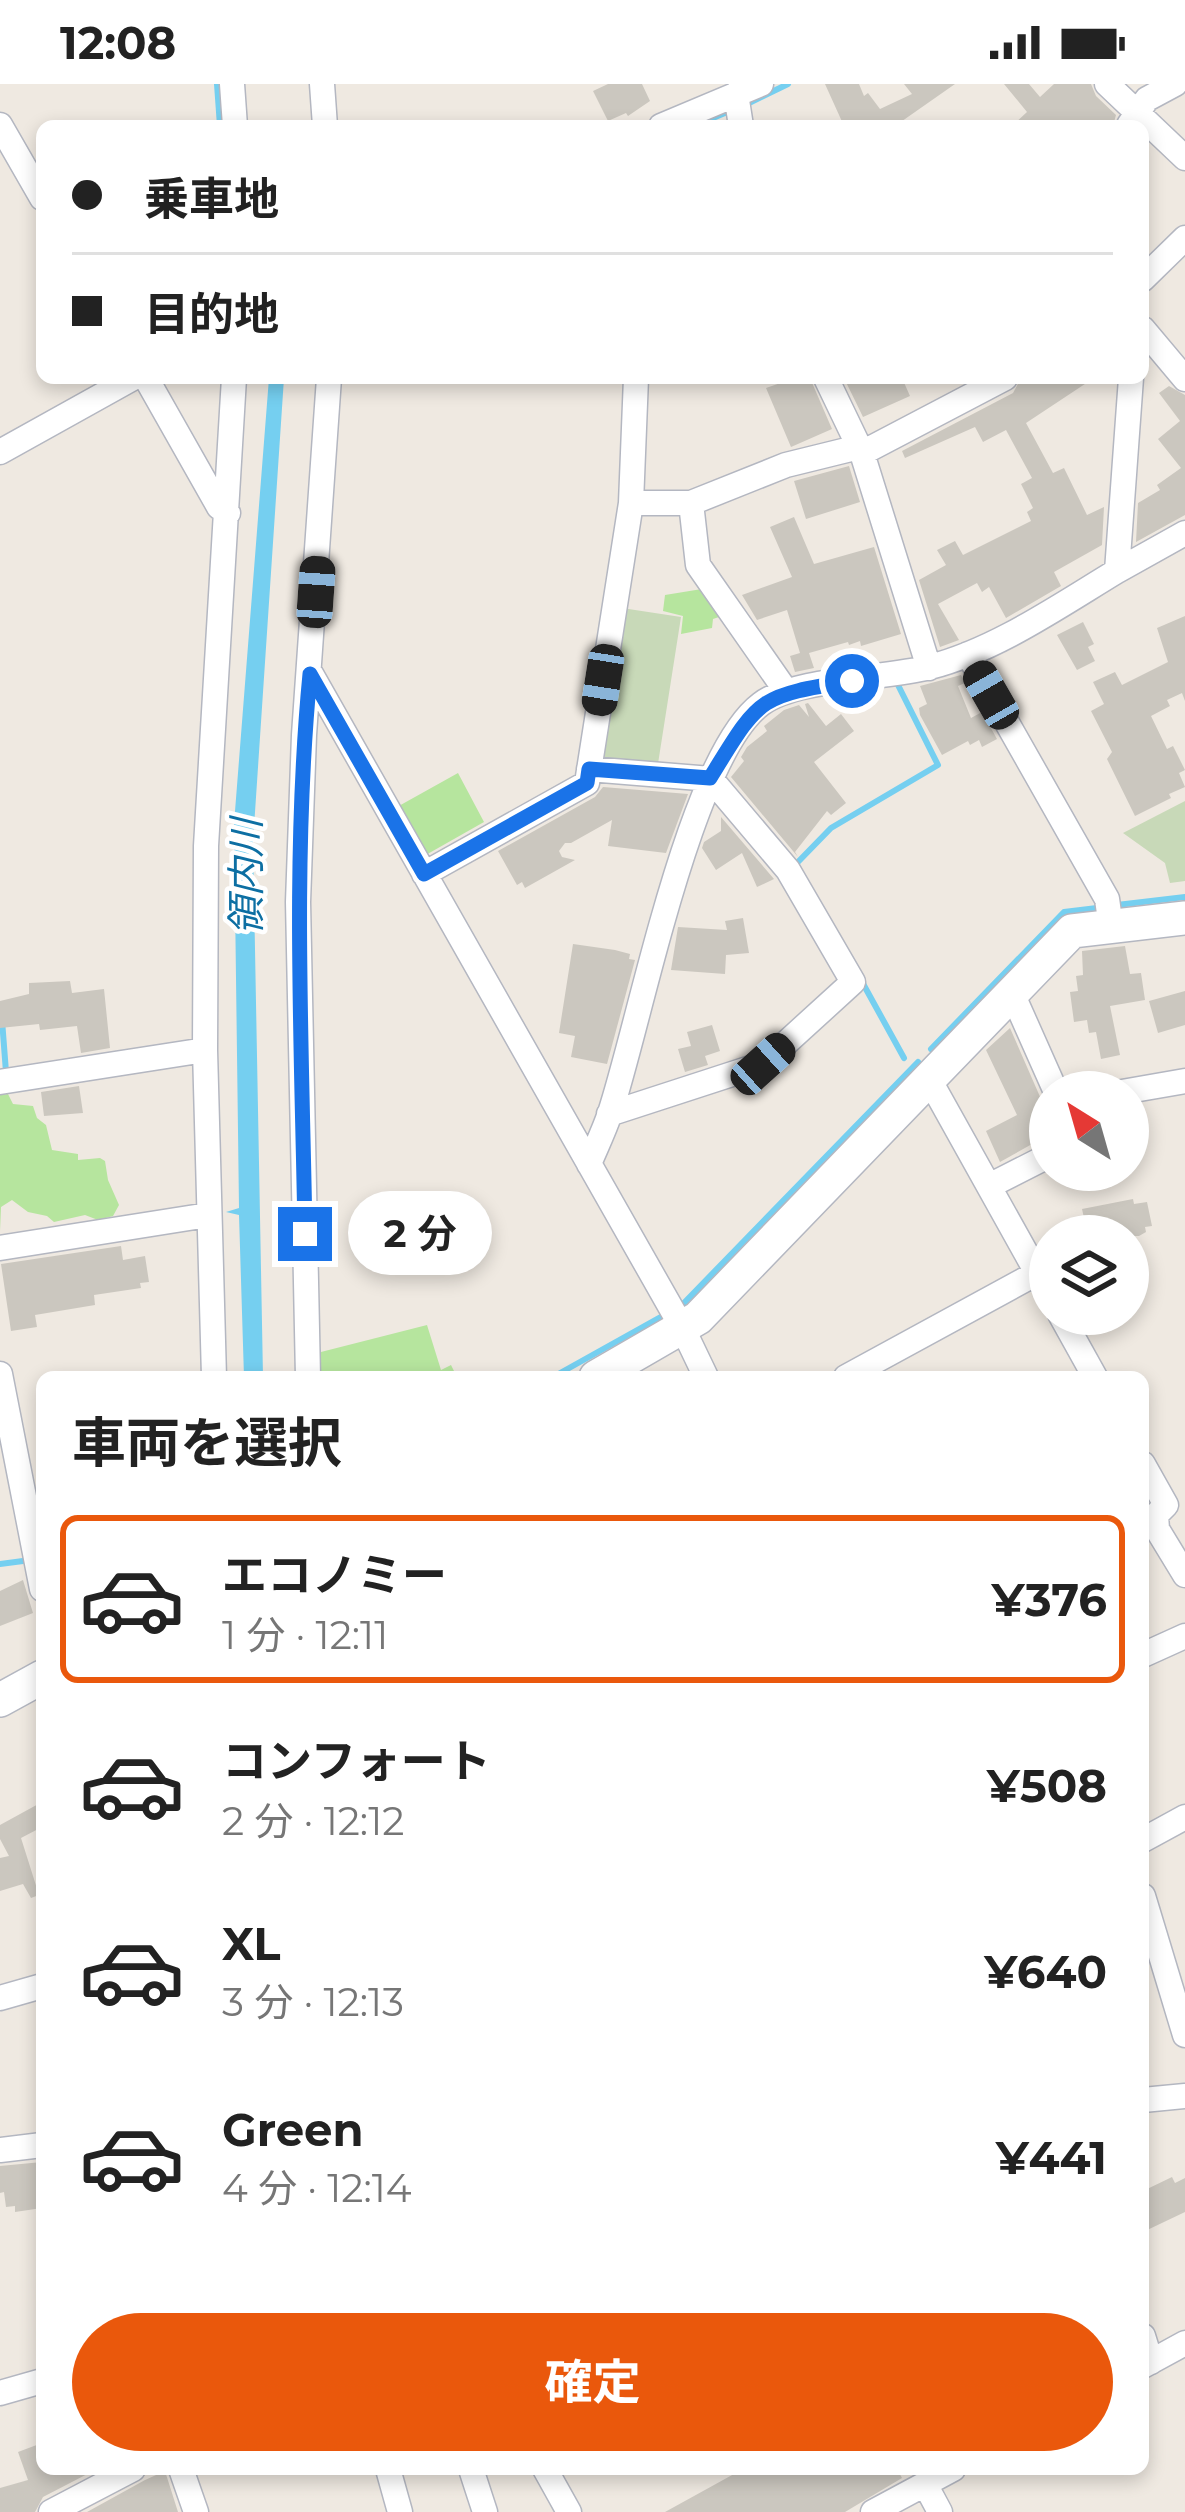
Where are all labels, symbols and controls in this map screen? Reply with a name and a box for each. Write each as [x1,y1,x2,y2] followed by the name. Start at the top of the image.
[60,15,176,70] text: 12:08
[144,171,279,226] text: 乗車地
[144,286,279,341] text: 目的地
[296,555,336,629] car
[580,642,626,718] car
[825,654,879,708] route start
[957,655,1025,735] car
[222,815,270,936] water label: 領内川
[724,1027,802,1101] car
[1029,1071,1149,1191] north arrow
[1029,1071,1149,1335] map controls
[347,1192,491,1276] callout: 2 分
[278,1207,332,1261] route end
[383,1209,457,1257] text: 2 分
[1029,1215,1149,1335] button: layers
[72,1410,342,1476] text: 車両を選択
[78,1545,186,1653] icon: car
[222,1547,447,1602] text: エコノミー
[992,1572,1107,1627] text: ¥376
[222,1611,388,1659] text: 1 分 · 12:11
[78,1731,186,1839] icon: car
[222,1733,491,1788] text: コンフォート
[987,1758,1107,1813] text: ¥508
[222,1797,404,1845] text: 2 分 · 12:12
[222,1916,280,1971] text: XL
[78,1917,186,2025] icon: car
[984,1944,1107,1999] text: ¥640
[222,1978,404,2026] text: 3 分 · 12:13
[222,2102,364,2157] text: Green
[78,2103,186,2211] icon: car
[996,2130,1107,2185] text: ¥441
[222,2164,412,2212] text: 4 分 · 12:14
[72,2313,1113,2451] button: 確定

